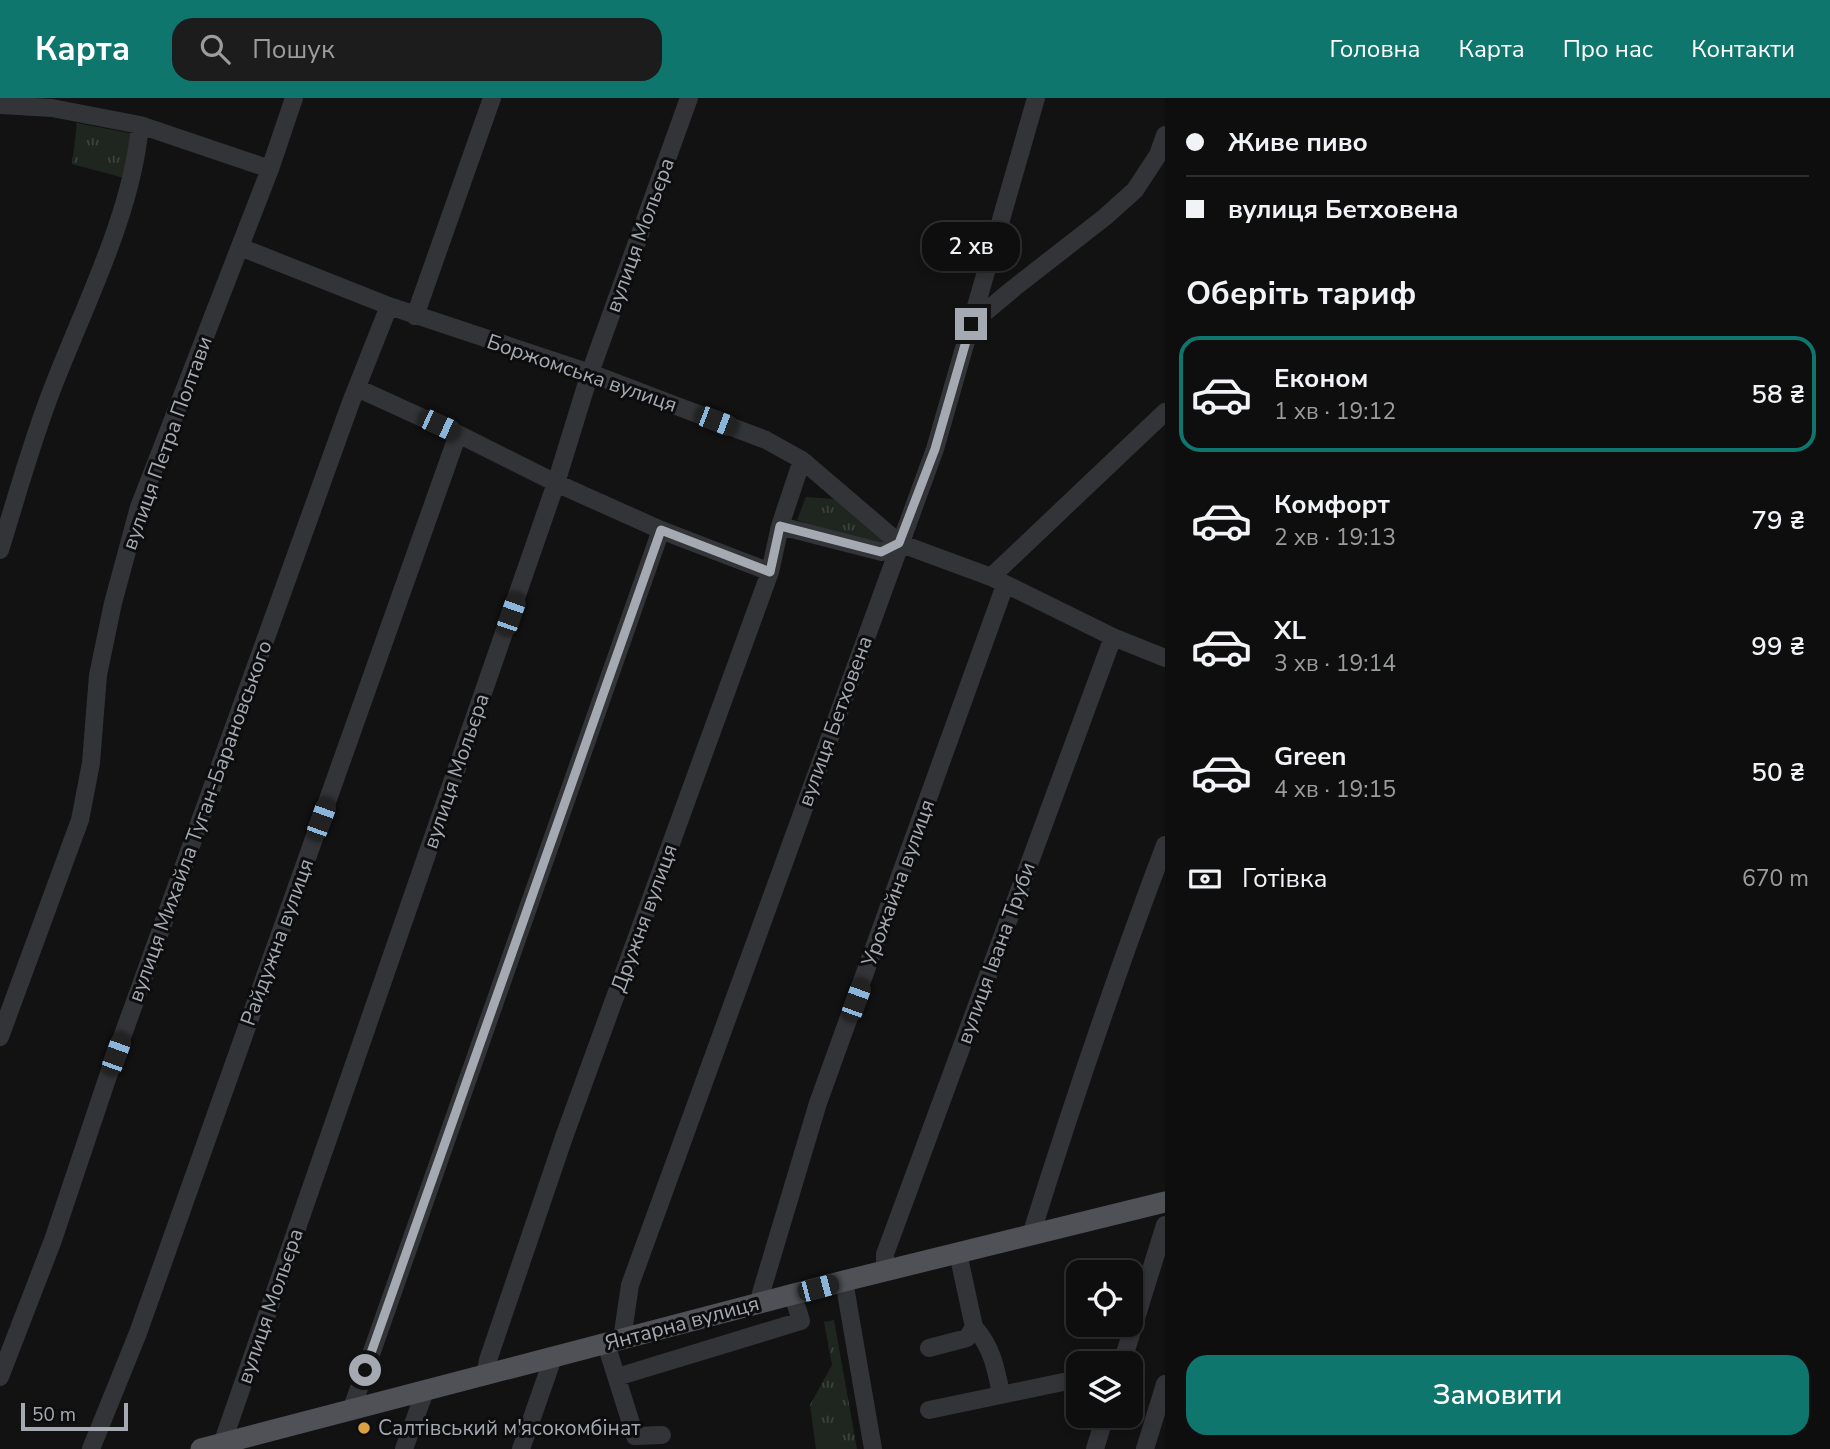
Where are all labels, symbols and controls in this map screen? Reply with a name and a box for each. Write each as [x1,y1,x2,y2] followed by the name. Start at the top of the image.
[172,18,662,81] search box
[35,27,130,72] text: Карта
[196,30,234,68] icon: search
[252,32,335,67] text: Пошук
[1330,33,1421,65] text: Головна
[1459,33,1525,65] text: Карта
[1563,33,1653,65] text: Про нас
[1691,33,1795,65] text: Контакти
[1228,125,1368,160] text: Живе пиво
[599,154,681,316] street label: вулиця Мольєра
[1228,192,1459,227] text: вулиця Бетховена
[922,222,1020,272] callout: 2 хв
[948,231,994,262] text: 2 хв
[1186,272,1416,315] text: Оберіть тариф
[955,308,987,340] route end
[483,327,681,419] street label: Боржомська вулиця
[115,332,219,554] street label: вулиця Петра Полтави
[1274,361,1368,396] text: Економ
[1190,363,1253,426] icon: car
[1751,377,1805,412] text: 58 ₴
[1274,396,1396,427] text: 1 хв · 19:12
[693,404,740,438] car
[416,407,463,443] car
[1274,487,1390,522] text: Комфорт
[1190,489,1253,552] icon: car
[1751,503,1805,538] text: 79 ₴
[1274,522,1396,553] text: 2 хв · 19:13
[495,591,528,637] car
[1274,613,1306,648] text: XL
[1190,615,1253,678] icon: car
[1751,629,1805,664] text: 99 ₴
[791,632,879,810] street label: вулиця Бетховена
[121,636,279,1006] street label: вулиця Михайла Туган-Барановського
[1274,648,1396,679] text: 3 хв · 19:14
[416,690,496,852] street label: вулиця Мольєра
[1274,739,1347,774] text: Green
[1190,741,1253,804] icon: car
[1751,755,1805,790] text: 50 ₴
[1274,774,1396,805] text: 4 хв · 19:15
[304,796,339,842] car
[854,796,941,971] street label: Урожайна вулиця
[604,840,684,996] street label: Дружня вулиця
[234,855,320,1029] street label: Райдужна вулиця
[950,858,1042,1048] street label: вулиця Івана Труби
[1186,860,1224,898] icon: cash
[1242,861,1327,896] text: Готівка
[1742,863,1809,894] text: 670 m
[839,977,874,1023] car
[99,1031,134,1077] car
[230,1225,310,1387] street label: вулиця Мольєра
[1066,1260,1143,1428] map controls
[1066,1260,1143,1337] button: locate
[795,1272,842,1304] car
[602,1289,762,1357] street label: Янтарна вулиця
[1066,1351,1143,1428] button: layers
[349,1354,381,1386] route start
[1186,1355,1809,1435] button: Замовити
[21,1400,128,1432] scale bar
[32,1402,76,1428] text: 50 m
[378,1414,641,1442] place label: Салтівський м'ясокомбінат
[356,1420,372,1436] marker: Салтівський м'ясокомбінат

